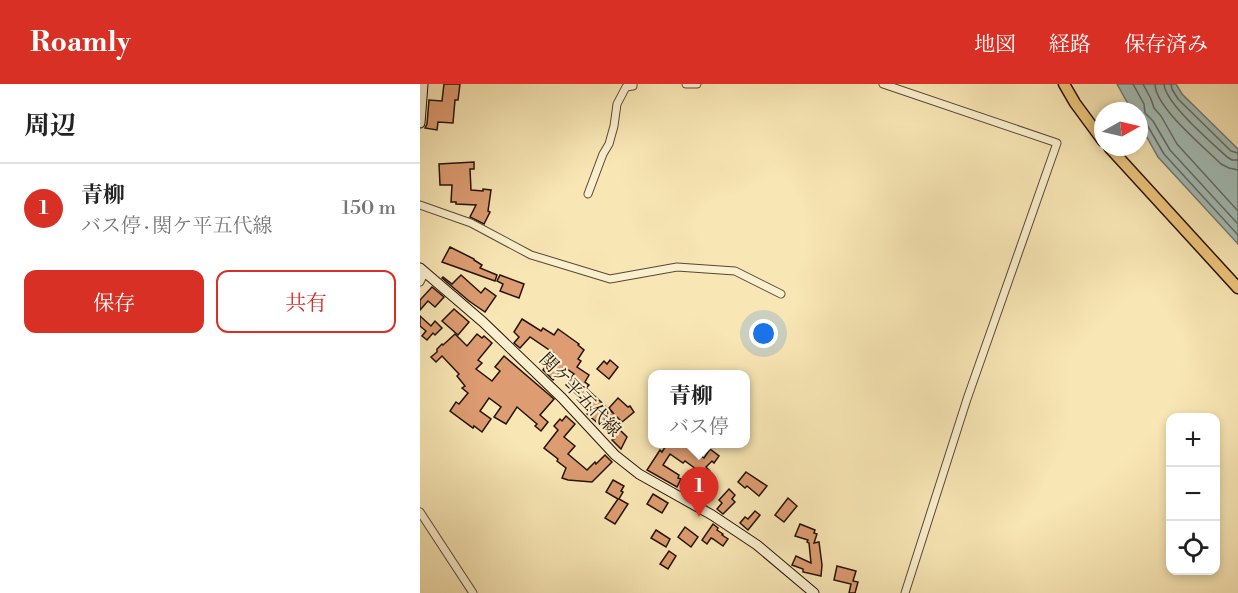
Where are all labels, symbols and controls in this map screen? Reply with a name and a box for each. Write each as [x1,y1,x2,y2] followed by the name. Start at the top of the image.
[30,25,131,60] text: Roamly
[974,32,1016,58] text: 地図
[1049,32,1091,58] text: 経路
[1124,32,1208,58] text: 保存済み
[1094,102,1148,156] north arrow
[24,110,76,142] text: 周辺
[81,182,125,209] text: 青柳
[39,196,48,221] text: 1
[341,196,396,221] text: 150 m
[81,214,273,239] text: バス停 · 関ケ平五代線
[24,270,204,333] button: 保存
[216,270,396,333] button: 共有
[749,319,778,348] your location
[534,348,626,442] street label: 関ケ平五代線
[648,370,750,448] popup
[669,383,713,410] text: 青柳
[1166,413,1220,575] map controls
[1166,413,1220,467] button: +
[669,415,729,440] text: バス停
[1166,467,1220,521] button: −
[680,468,718,517] pin: 1
[1166,521,1220,575] button: locate

